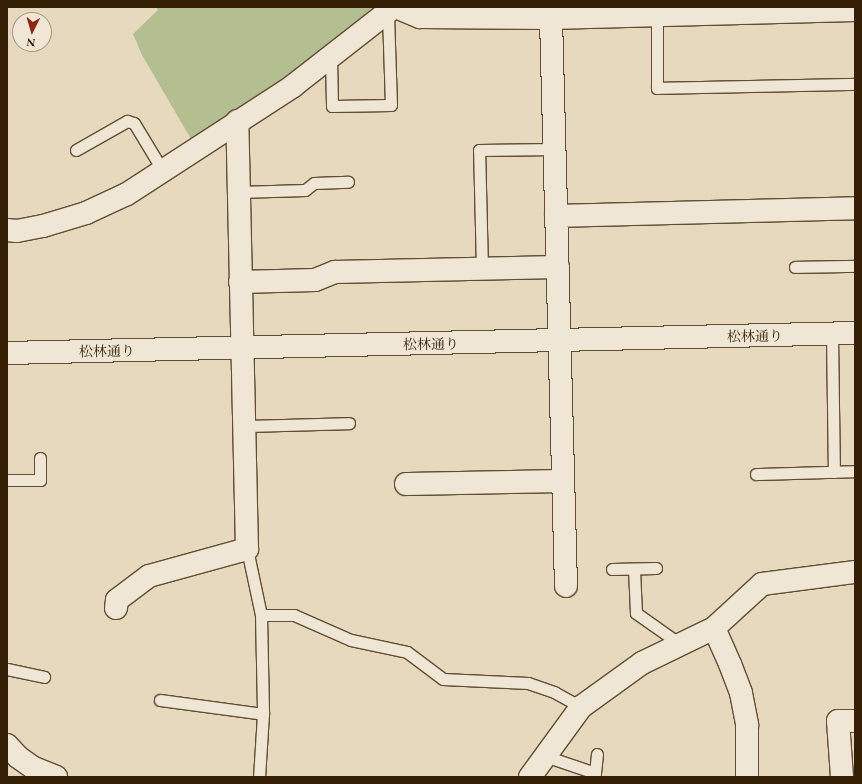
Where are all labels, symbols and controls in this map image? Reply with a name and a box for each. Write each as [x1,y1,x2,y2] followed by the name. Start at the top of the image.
[12,12,52,52] north arrow
[26,36,36,50] text: N
[727,327,783,345] street label: 松林通り
[403,335,459,353] street label: 松林通り
[79,342,135,360] street label: 松林通り

